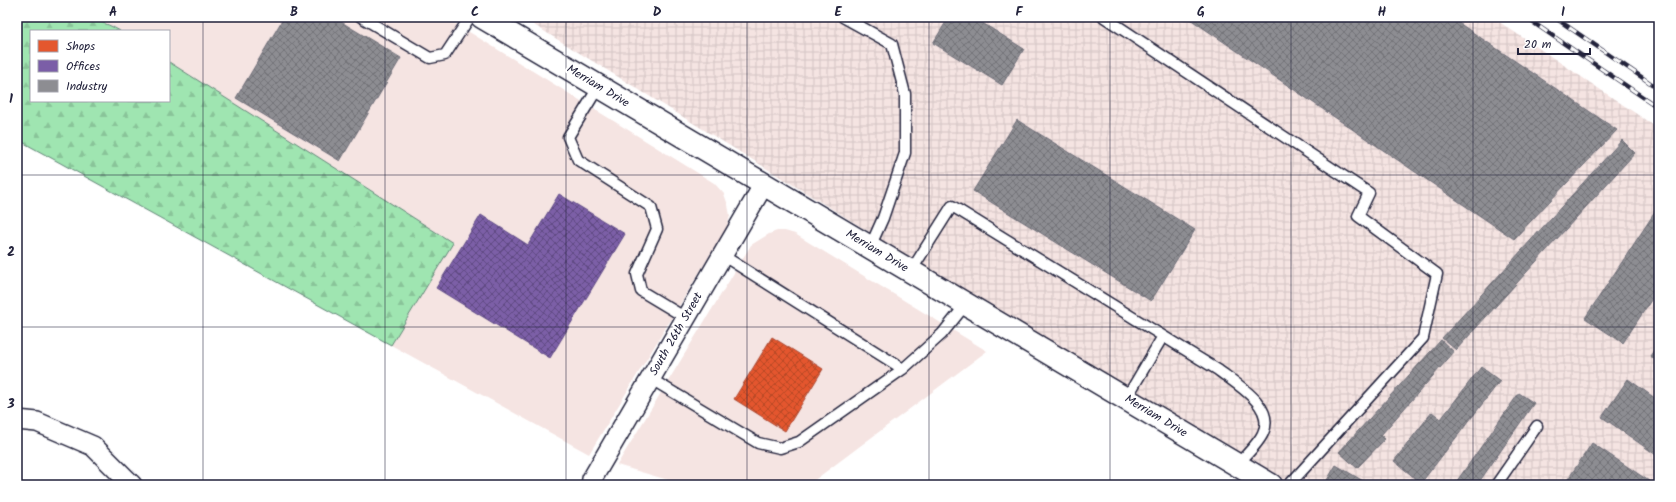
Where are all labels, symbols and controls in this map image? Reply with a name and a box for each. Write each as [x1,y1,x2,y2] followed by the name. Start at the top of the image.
[109,2,117,23] text: A
[290,2,298,23] text: B
[471,2,479,23] text: C
[653,2,662,23] text: D
[834,2,842,23] text: E
[1015,2,1023,23] text: F
[1197,2,1205,23] text: G
[1378,2,1387,23] text: H
[1561,2,1565,23] text: I
[30,30,170,102] legend
[1518,30,1590,56] scale bar
[1524,35,1552,54] text: 20 m
[66,37,95,56] text: Shops
[66,57,100,76] text: Offices
[563,60,634,113] street label: Merriam Drive
[66,77,108,96] text: Industry
[9,89,13,110] text: 1
[842,225,913,278] street label: Merriam Drive
[7,242,15,263] text: 2
[644,288,708,379] street label: South 26th Street
[1121,390,1192,443] street label: Merriam Drive
[6,394,15,415] text: 3

